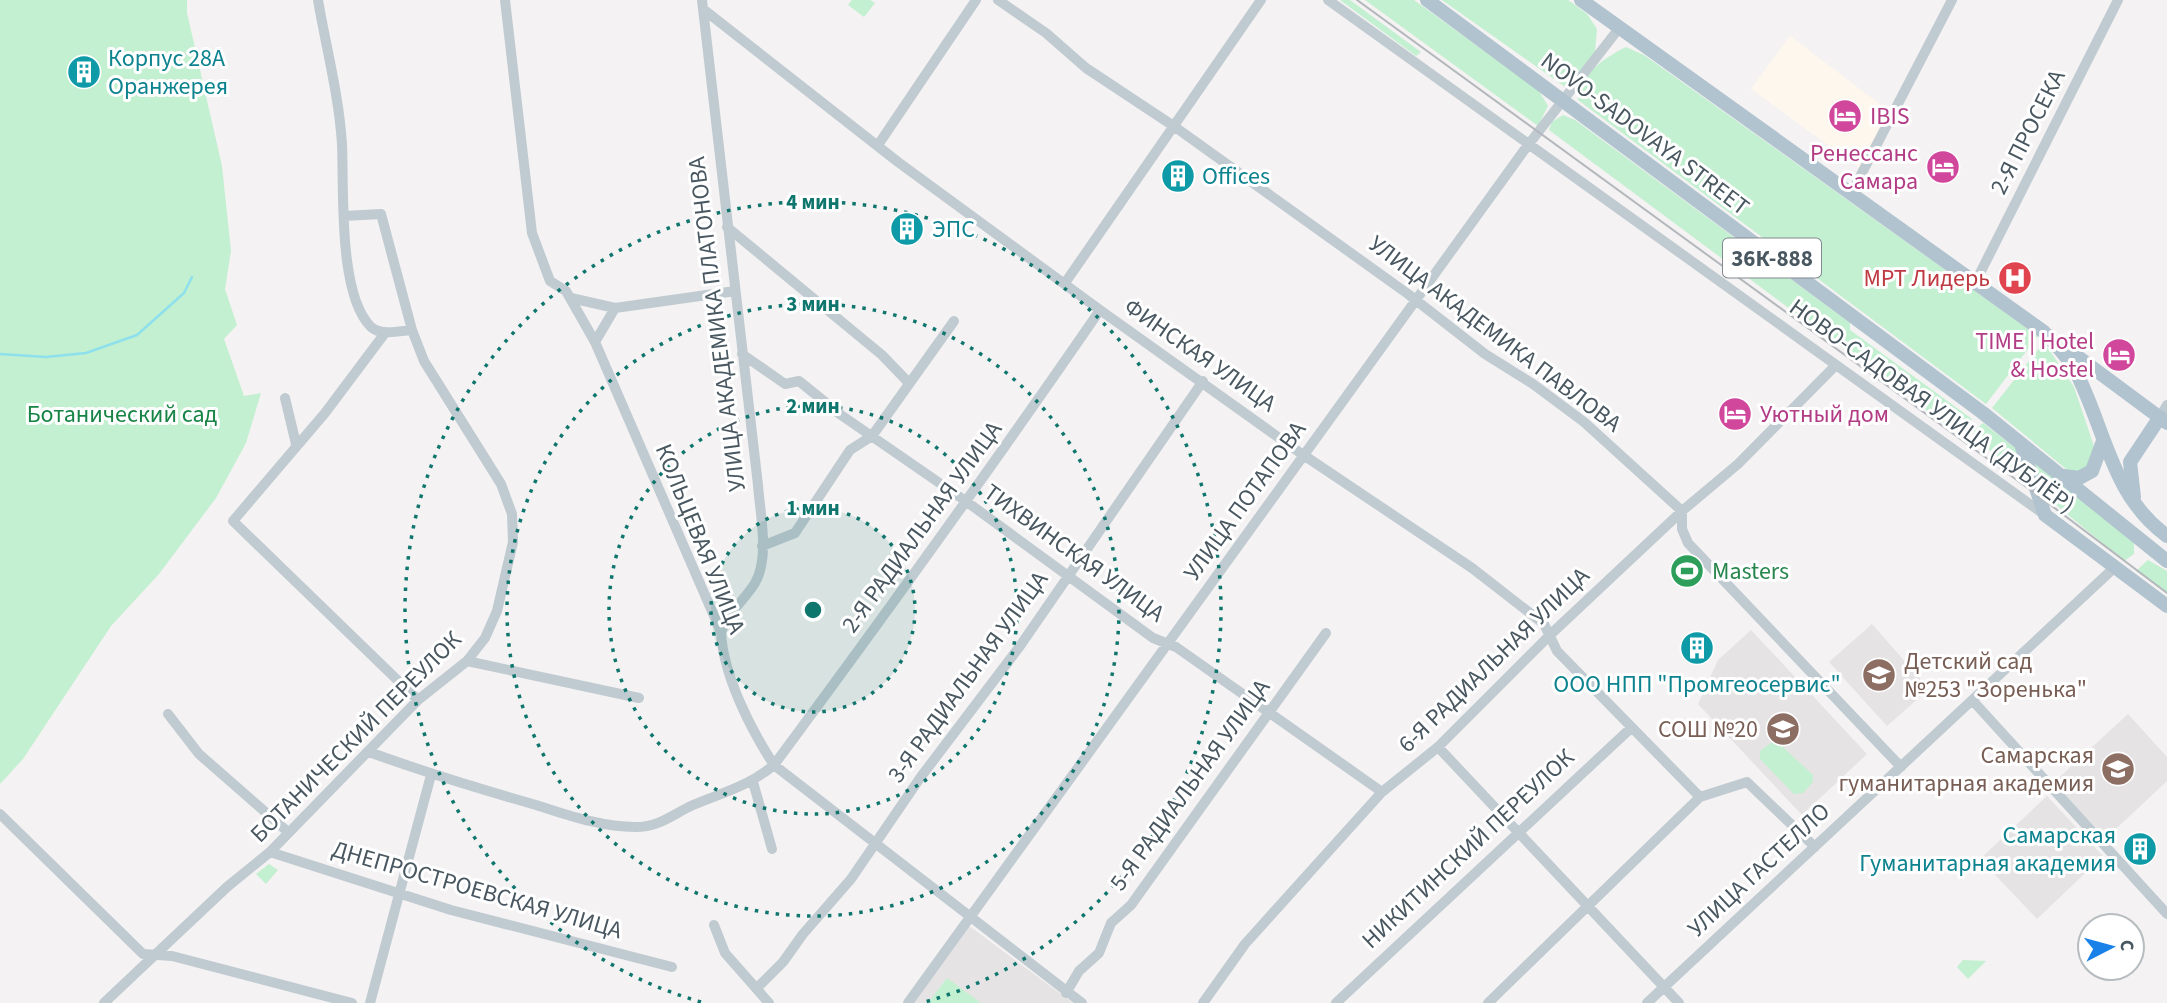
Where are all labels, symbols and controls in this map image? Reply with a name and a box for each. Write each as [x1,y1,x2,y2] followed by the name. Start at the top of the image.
[108,41,228,104] place label: Корпус 28А Оранжерея
[1533,44,1757,224] street label: NOVO-SADOVAYA STREET
[65,53,103,91] building icon: Корпус 28А Оранжерея
[1982,64,2074,200] street label: 2-Я ПРОСЕКА
[1826,97,1864,135] hotel icon: IBIS
[1870,99,1910,134] place label: IBIS
[1810,136,1918,199] place label: Ренессанс Самара
[1924,148,1962,186] hotel icon: Ренессанс Самара
[679,154,755,494] street label: УЛИЦА АКАДЕМИКА ПЛАТОНОВА
[1159,157,1197,195] building icon: Offices
[1202,159,1270,194] place label: Offices
[786,187,840,217] text: 4 мин
[888,210,926,248] building icon: ЭПС
[932,212,975,247] place label: ЭПС
[1361,227,1629,441] street label: УЛИЦА АКАДЕМИКА ПАВЛОВА
[1723,238,1821,278] road number: 36К-888
[1996,259,2034,297] hospital icon: МРТ Лидерь
[1863,261,1990,296] place label: МРТ Лидерь
[786,289,840,319] text: 3 мин
[1117,289,1283,421] street label: ФИНСКАЯ УЛИЦА
[1782,290,2082,522] street label: НОВО-САДОВАЯ УЛИЦА (ДУБЛЁР)
[1975,324,2094,387] place label: TIME | Hotel & Hostel
[2100,336,2138,374] hotel icon: TIME | Hotel & Hostel
[786,391,840,421] text: 2 мин
[1716,395,1754,433] hotel icon: Уютный дом
[27,397,218,432] park label: Ботанический сад
[1760,397,1889,432] place label: Уютный дом
[833,414,1011,640] street label: 2-Я РАДИАЛЬНАЯ УЛИЦА
[1175,414,1315,588] street label: УЛИЦА ПОТАПОВА
[646,439,754,639] street label: КОЛЬЦЕВАЯ УЛИЦА
[976,475,1172,631] street label: ТИХВИНСКАЯ УЛИЦА
[786,493,840,523] text: 1 мин
[1668,552,1706,590] sports icon: Masters
[1712,554,1789,589] place label: Masters
[1390,559,1598,761] street label: 6-Я РАДИАЛЬНАЯ УЛИЦА
[879,564,1057,790] street label: 3-Я РАДИАЛЬНАЯ УЛИЦА
[801,598,825,622] centre of rings
[242,623,470,851] street label: БОТАНИЧЕСКИЙ ПЕРЕУЛОК
[1678,629,1716,667] building icon: ООО НПП "Промгеосервис"
[1904,644,2087,707] place label: Детский сад №253 "Зоренька"
[1860,656,1898,694] school or university icon: Детский сад №253 "Зоренька"
[1553,667,1841,702] place label: ООО НПП "Промгеосервис"
[1101,672,1279,898] street label: 5-Я РАДИАЛЬНАЯ УЛИЦА
[1764,710,1802,748] school or university icon: СОШ №20
[1658,712,1758,747] place label: СОШ №20
[1839,738,2094,801] place label: Самарская гуманитарная академия
[1354,741,1582,957] street label: НИКИТИНСКИЙ ПЕРЕУЛОК
[2099,750,2137,788] school or university icon: Самарская гуманитарная академия
[1680,795,1838,945] street label: УЛИЦА ГАСТЕЛЛО
[1859,818,2116,881] place label: Самарская Гуманитарная академия
[2121,830,2159,868] building icon: Самарская Гуманитарная академия
[328,832,626,948] street label: ДНЕПРОСТРОЕВСКАЯ УЛИЦА
[2076,912,2146,982] north arrow
[2112,938,2140,952] text: С

